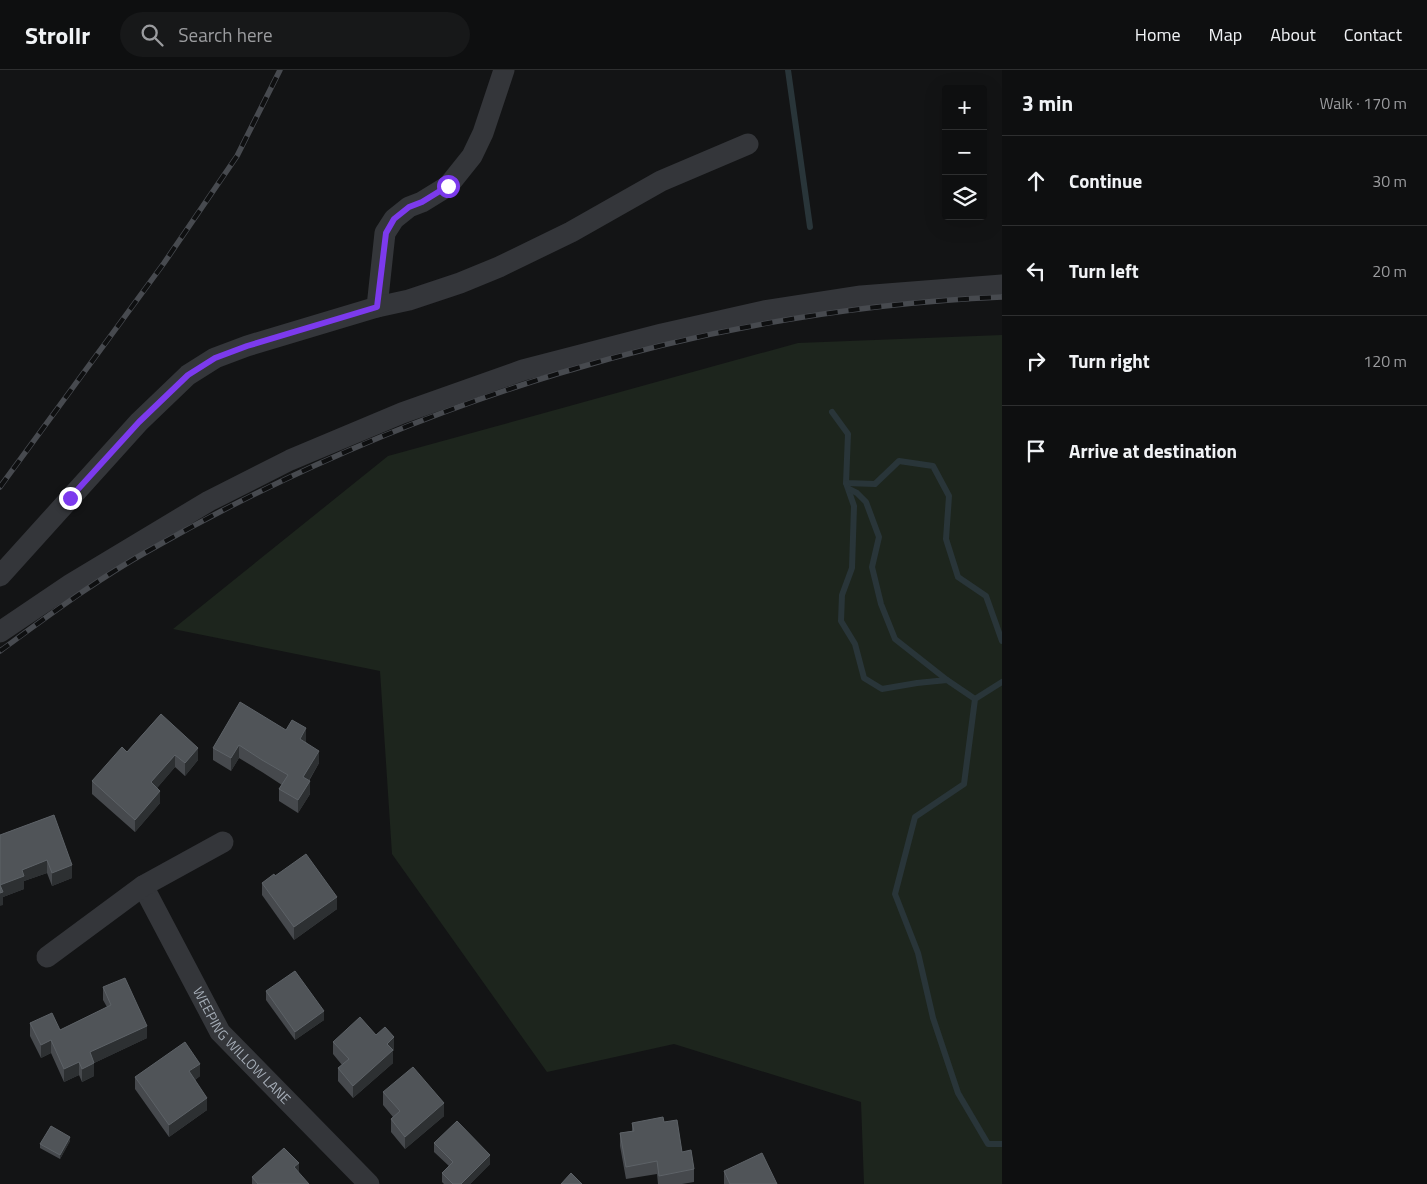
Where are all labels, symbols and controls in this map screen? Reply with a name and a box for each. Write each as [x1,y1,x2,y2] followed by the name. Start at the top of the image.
[120,12,470,57] search box
[25,17,90,53] text: Strollr
[178,20,273,49] text: Search here
[138,21,166,49] icon: search
[1135,21,1181,48] text: Home
[1209,21,1242,48] text: Map
[1270,21,1316,48] text: About
[1344,21,1402,48] text: Contact
[942,85,987,220] map controls
[942,85,987,130] button: +
[1022,87,1073,119] text: 3 min
[1319,91,1407,115] text: Walk · 170 m
[942,130,987,175] button: −
[1069,166,1142,195] text: Continue
[1022,167,1050,195] icon: ahead
[1372,169,1407,193] text: 30 m
[437,175,460,198] route start
[942,175,987,220] button: layers
[1069,256,1139,285] text: Turn left
[1022,257,1050,285] icon: left
[1372,259,1407,283] text: 20 m
[1069,346,1150,375] text: Turn right
[1022,347,1050,375] icon: right
[1363,349,1407,373] text: 120 m
[1069,436,1237,465] text: Arrive at destination
[1022,437,1050,465] icon: arrive
[59,487,82,510] route end
[188,983,296,1109] street label: WEEPING WILLOW LANE

